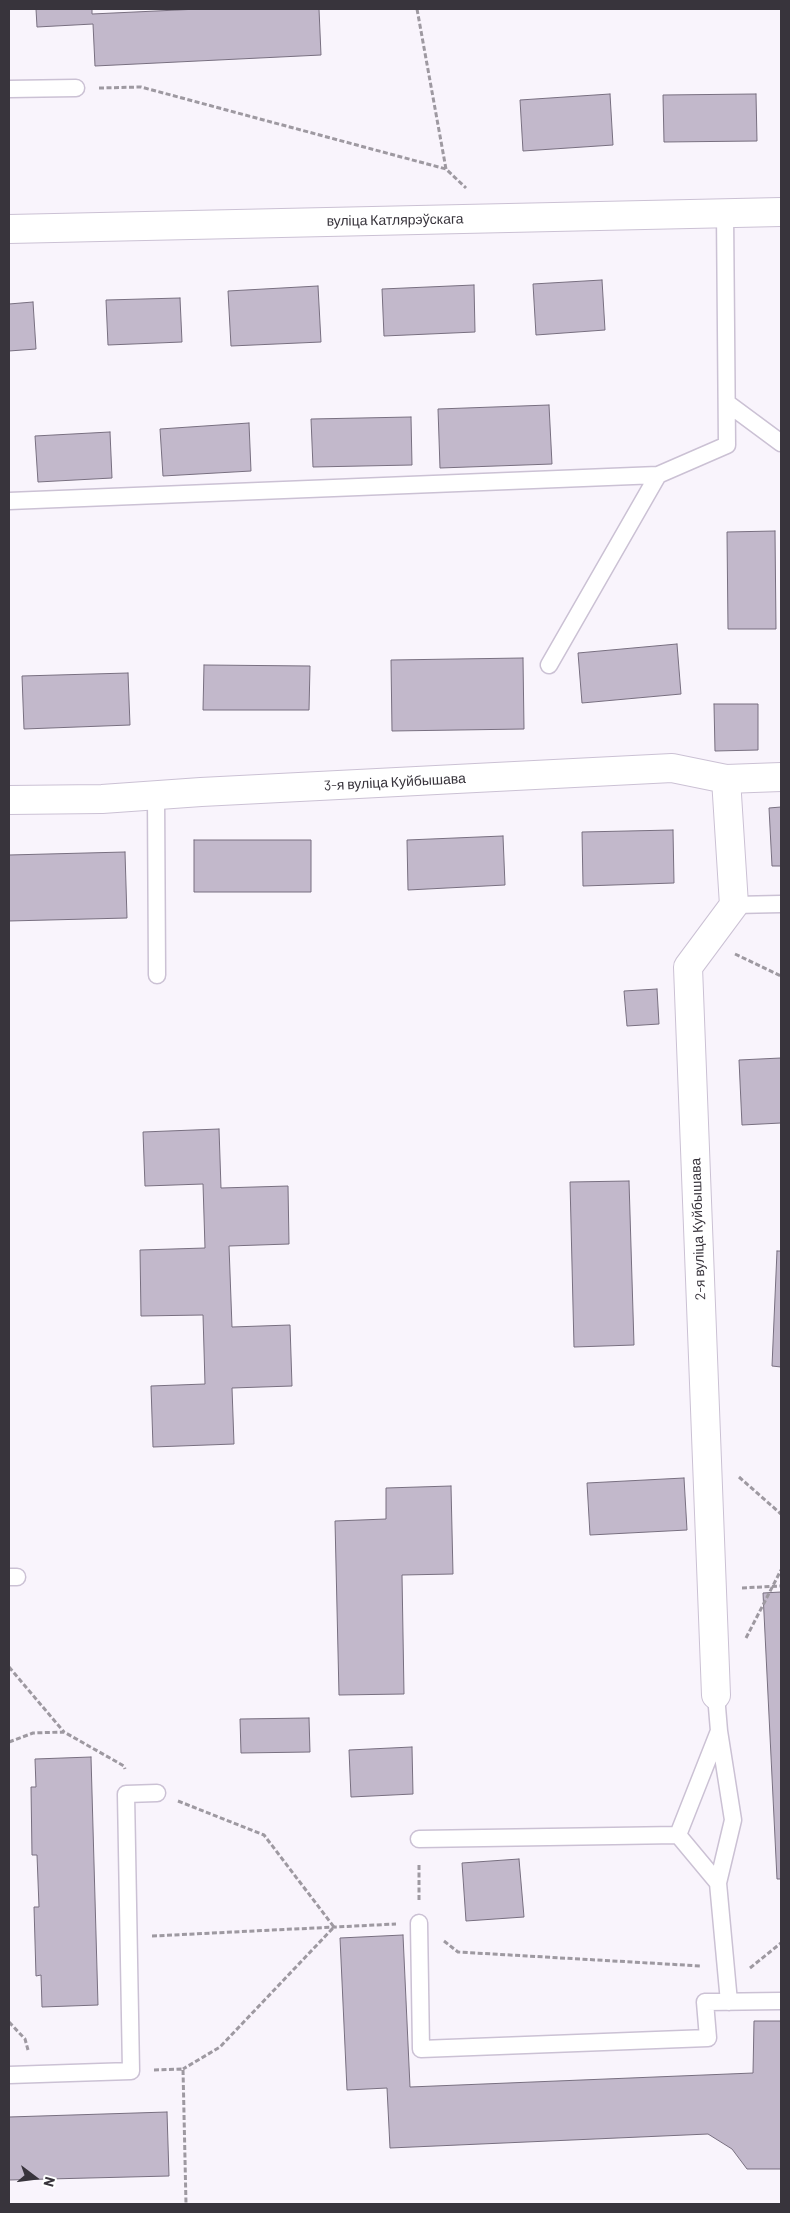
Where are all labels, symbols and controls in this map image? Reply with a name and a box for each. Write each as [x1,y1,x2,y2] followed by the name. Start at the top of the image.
[326,210,464,230] street label: вуліца Катлярэўскага
[324,770,466,794] street label: 3-я вуліца Куйбышава
[687,1158,709,1300] street label: 2-я вуліца Куйбышава
[10,2153,60,2203] north arrow
[41,2175,59,2189] text: N

